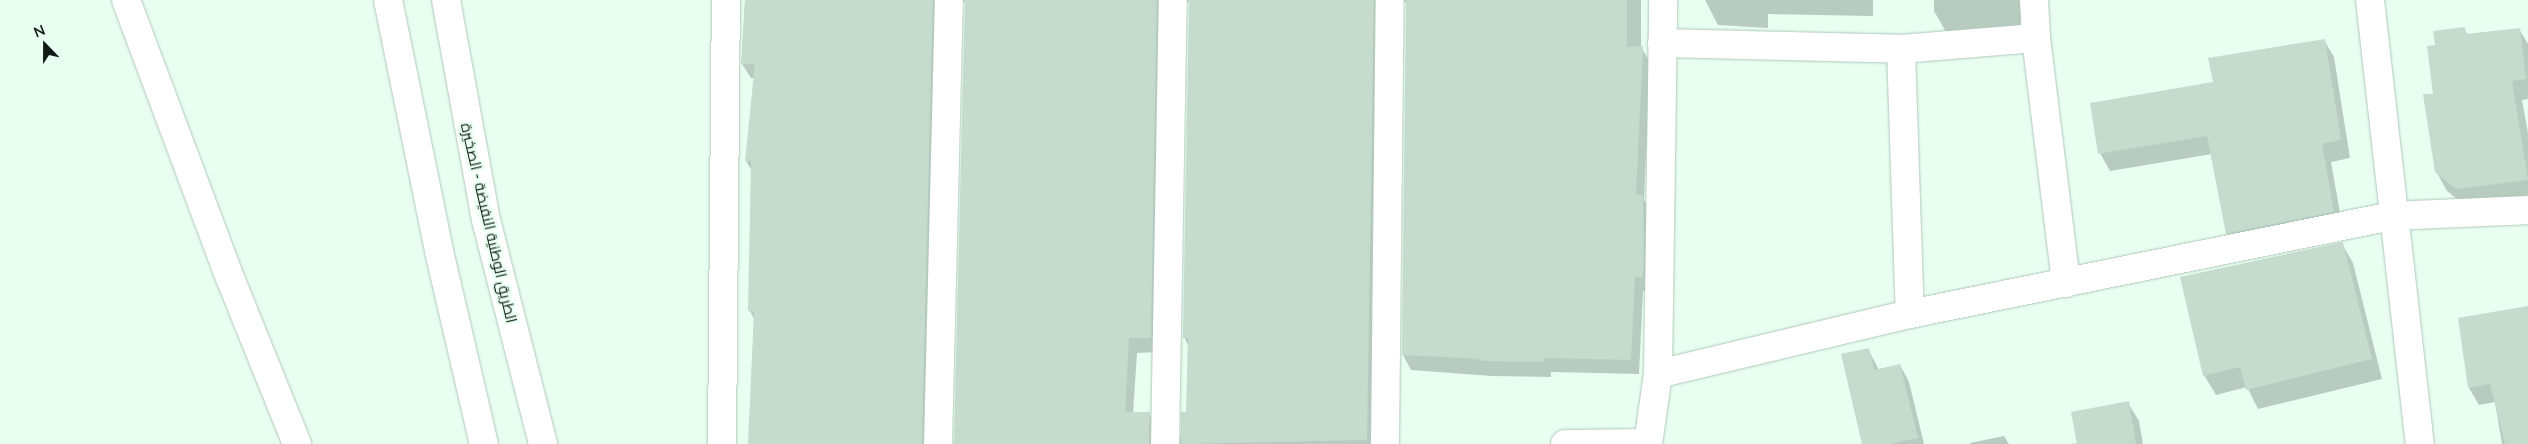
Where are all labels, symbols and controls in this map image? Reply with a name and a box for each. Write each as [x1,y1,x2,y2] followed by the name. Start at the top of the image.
[20,20,70,70] north arrow
[31,21,47,41] text: N
[457,121,521,325] street label: الطريق الوطنية النفيضة - الصخيرة

